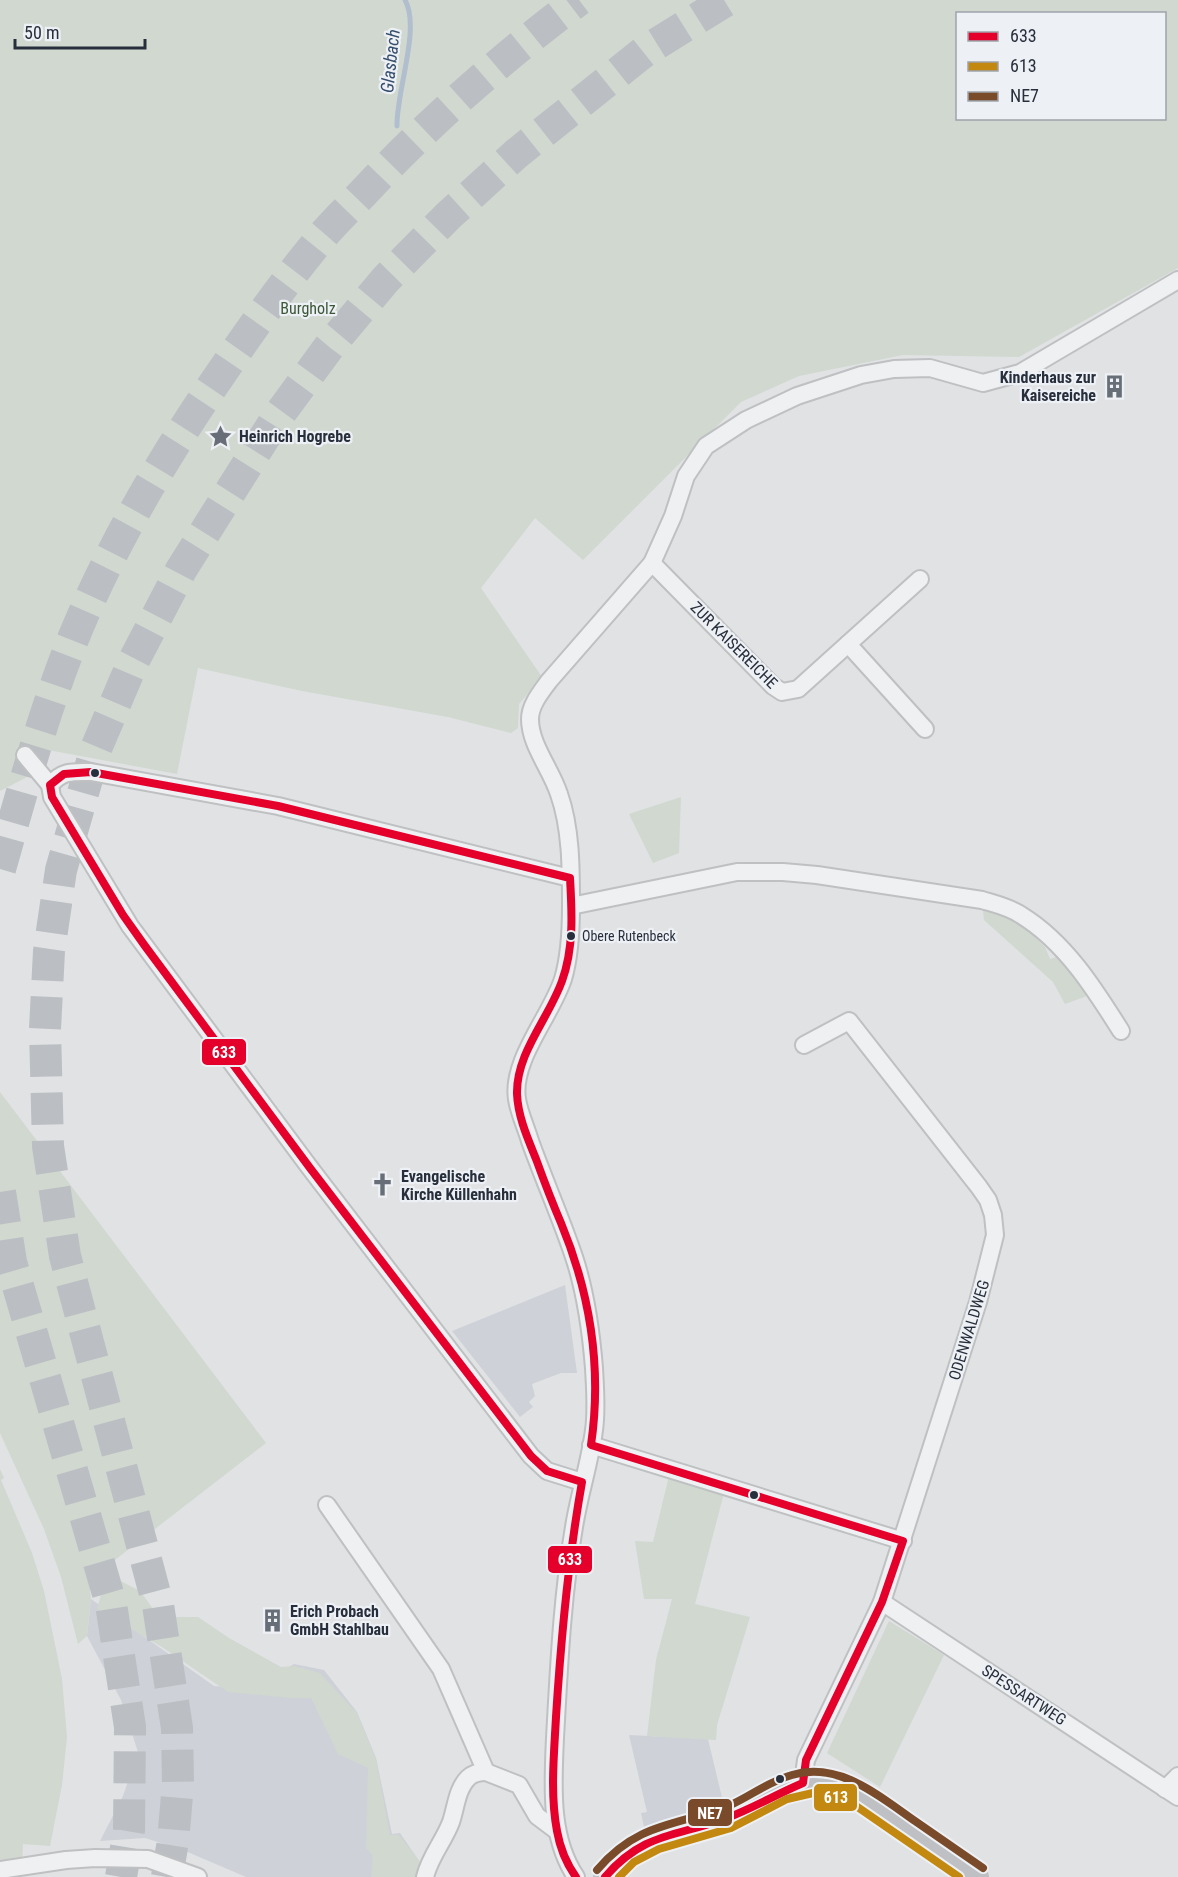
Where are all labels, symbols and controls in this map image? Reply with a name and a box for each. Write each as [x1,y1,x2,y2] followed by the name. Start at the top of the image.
[15,12,146,50] scale bar
[956,12,1166,120] legend
[24,22,59,43] text: 50 m
[1010,25,1037,46] text: 633
[376,28,404,94] water label: Glasbach
[1010,55,1037,76] text: 613
[1010,85,1039,106] text: NE7
[280,299,336,318] park label: Burgholz
[1000,368,1096,405] place label: Kinderhaus zur Kaisereiche
[1101,373,1127,399] building icon: Kinderhaus zur Kaisereiche
[208,423,234,449] place icon: Heinrich Hogrebe
[239,427,351,446] place label: Heinrich Hogrebe
[687,598,781,692] street label: ZUR KAISEREICHE
[89,767,101,779] unlabelled marker
[582,928,676,944] place label: Obere Rutenbeck
[565,930,577,942] marker: Obere Rutenbeck
[201,1038,247,1066] line badge: 633
[212,1043,236,1062] text: 633
[401,1167,517,1204] place label: Evangelische Kirche Küllenhahn
[370,1172,396,1198] church icon: Evangelische Kirche Küllenhahn
[945,1277,993,1383] street label: ODENWALDWEG
[748,1489,760,1501] unlabelled marker
[547,1545,593,1574] line badge: 633
[558,1550,582,1569] text: 633
[290,1602,389,1639] place label: Erich Probach GmbH Stahlbau
[259,1607,285,1633] building icon: Erich Probach GmbH Stahlbau
[978,1661,1070,1729] street label: SPESSARTWEG
[774,1773,786,1785] unlabelled marker
[813,1783,858,1812] line badge: 613
[824,1788,848,1807] text: 613
[687,1798,733,1827] line badge: NE7
[697,1804,723,1823] text: NE7

